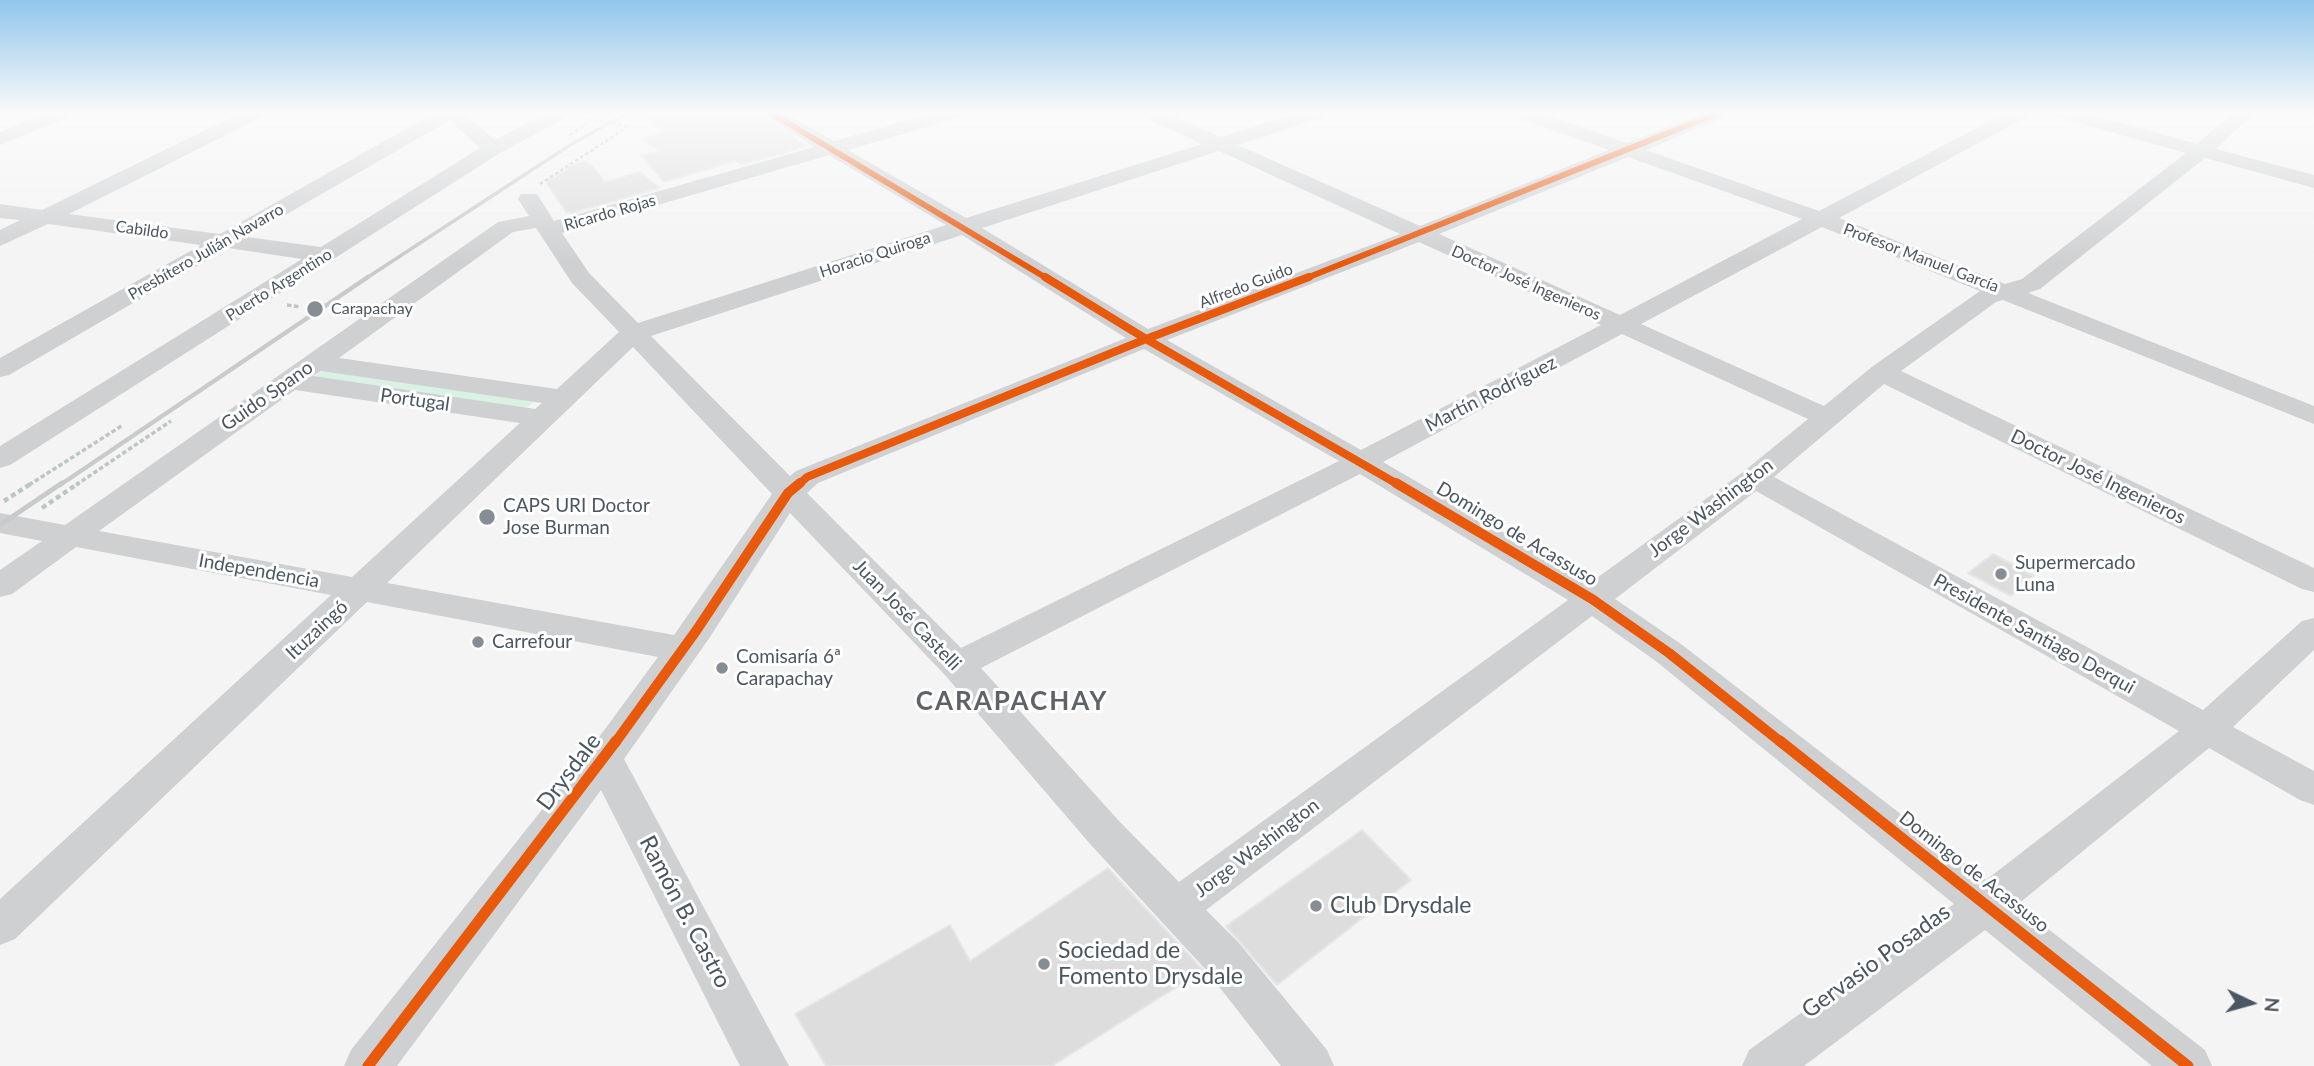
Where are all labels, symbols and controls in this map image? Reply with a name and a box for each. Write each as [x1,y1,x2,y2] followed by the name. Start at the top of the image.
[562,191,658,235] street label: Ricardo Rojas
[125,200,287,304] street label: Presbítero Julián Navarro
[114,217,170,243] street label: Cabildo
[1841,220,2001,296] street label: Profesor Manuel García
[817,228,933,282] street label: Horacio Quiroga
[1449,241,1603,325] street label: Doctor José Ingenieros
[222,245,336,325] street label: Puerto Argentino
[1197,259,1295,313] street label: Alfredo Guido
[305,299,325,319] marker: Carapachay
[331,299,413,319] place label: Carapachay
[1422,351,1560,437] street label: Martín Rodríguez
[217,356,317,436] street label: Guido Spano
[379,384,451,416] street label: Portugal
[2007,425,2189,529] street label: Doctor José Ingenieros
[1644,454,1778,562] street label: Jorge Washington
[1432,477,1602,591] street label: Domingo de Acassuso
[503,495,650,539] place label: CAPS URI Doctor Jose Burman
[477,507,497,527] marker: CAPS URI Doctor Jose Burman
[197,549,321,593] street label: Independencia
[2015,552,2135,596] place label: Supermercado Luna
[848,555,966,675] street label: Juan José Castelli
[1993,566,2009,582] marker: Supermercado Luna
[1929,569,2139,699] street label: Presidente Santiago Derqui
[281,596,353,664] street label: Ituzaingó
[492,631,572,653] place label: Carrefour
[470,634,486,650] marker: Carrefour
[736,646,841,690] place label: Comisaría 6ª Carapachay
[714,660,730,676] marker: Comisaría 6ª Carapachay
[917,686,1107,718] district label: CARAPACHAY
[531,728,607,816] street label: Drysdale
[1190,794,1324,902] street label: Jorge Washington
[1895,806,2053,938] street label: Domingo de Acassuso
[633,831,737,993] street label: Ramón B. Castro
[1330,892,1471,920] place label: Club Drysdale
[1308,898,1324,914] marker: Club Drysdale
[1796,898,1956,1024] street label: Gervasio Posadas
[1058,937,1243,991] place label: Sociedad de Fomento Drysdale
[1036,956,1052,972] marker: Sociedad de Fomento Drysdale
[2216,968,2286,1038] north arrow
[2260,997,2285,1013] text: N

